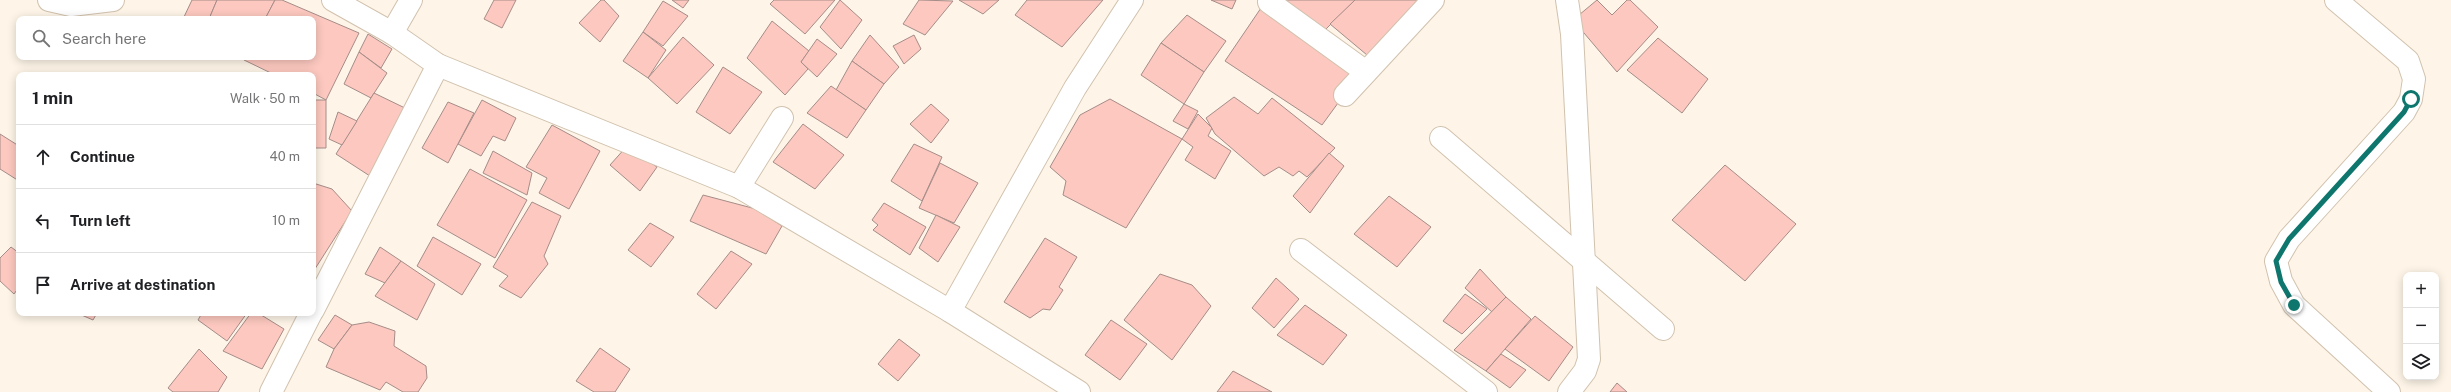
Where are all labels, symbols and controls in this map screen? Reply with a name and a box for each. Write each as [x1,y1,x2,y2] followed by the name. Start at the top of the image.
[16,16,316,60] search box
[30,27,52,49] icon: search
[62,30,146,47] text: Search here
[32,88,73,108] text: 1 min
[2402,90,2420,108] route start
[230,91,300,106] text: Walk · 50 m
[32,146,54,168] icon: ahead
[70,148,135,165] text: Continue
[269,149,300,164] text: 40 m
[32,210,54,232] icon: left
[70,212,131,229] text: Turn left
[272,213,300,228] text: 10 m
[2403,272,2439,380] map controls
[2403,272,2439,308] button: +
[32,274,54,296] icon: arrive
[70,276,215,293] text: Arrive at destination
[2285,296,2303,314] route end
[2403,308,2439,344] button: −
[2403,344,2439,380] button: layers

